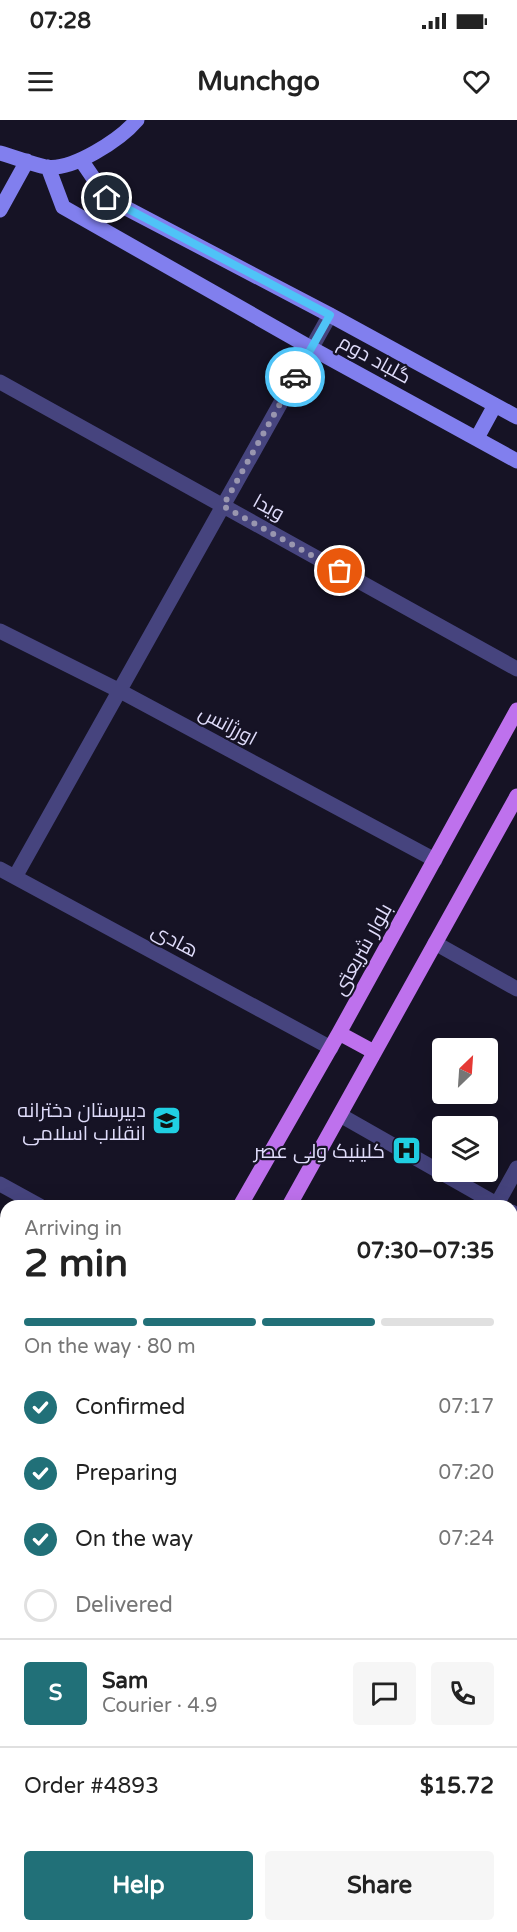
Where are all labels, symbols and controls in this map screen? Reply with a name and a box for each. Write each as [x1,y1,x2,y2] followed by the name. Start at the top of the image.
[30,8,91,34] text: 07:28
[24,65,57,98] icon: menu
[197,65,320,98] text: Munchgo
[460,65,493,98] icon: heart
[81,172,132,223] pin
[90,181,123,214] icon: home
[334,330,415,390] street label: گلباد دوم
[265,347,325,407] courier
[279,361,312,394] icon: car
[249,490,288,526] street label: ویدا
[314,545,365,596] pin
[323,554,356,587] icon: bag
[194,701,261,751] street label: اورژانس
[328,899,398,1000] street label: بلوار شریعتى
[147,919,202,963] street label: هادی
[432,1038,498,1104] north arrow
[432,1038,498,1182] map controls
[17,1099,146,1146] place label: دبیرستان دخترانه انقلاب اسلامی
[151,1105,183,1137] school or university icon: دبیرستان دخترانه انقلاب اسلامی
[432,1116,498,1182] button: layers
[390,1135,422,1167] hospital icon: کلینیک ولی عصر
[253,1140,385,1164] place label: کلینیک ولی عصر
[24,1217,122,1241] text: Arriving in
[357,1238,494,1264] text: 07:30–07:35
[24,1240,128,1287] text: 2 min
[24,1335,196,1359] text: On the way · 80 m
[24,1391,57,1424] icon: check
[75,1394,185,1420] text: Confirmed
[439,1395,494,1419] text: 07:17
[24,1457,57,1490] icon: check
[75,1460,178,1486] text: Preparing
[439,1461,494,1485] text: 07:20
[24,1523,57,1556] icon: check
[75,1526,193,1552] text: On the way
[439,1527,494,1551] text: 07:24
[75,1592,173,1618] text: Delivered
[353,1662,416,1725] button: chat
[431,1662,494,1725] button: phone
[102,1668,148,1694] text: Sam
[49,1680,62,1706] text: S
[102,1694,217,1718] text: Courier · 4.9
[24,1773,159,1799] text: Order #4893
[420,1773,494,1799] text: $15.72
[24,1851,253,1920] button: Help
[265,1851,494,1920] button: Share

